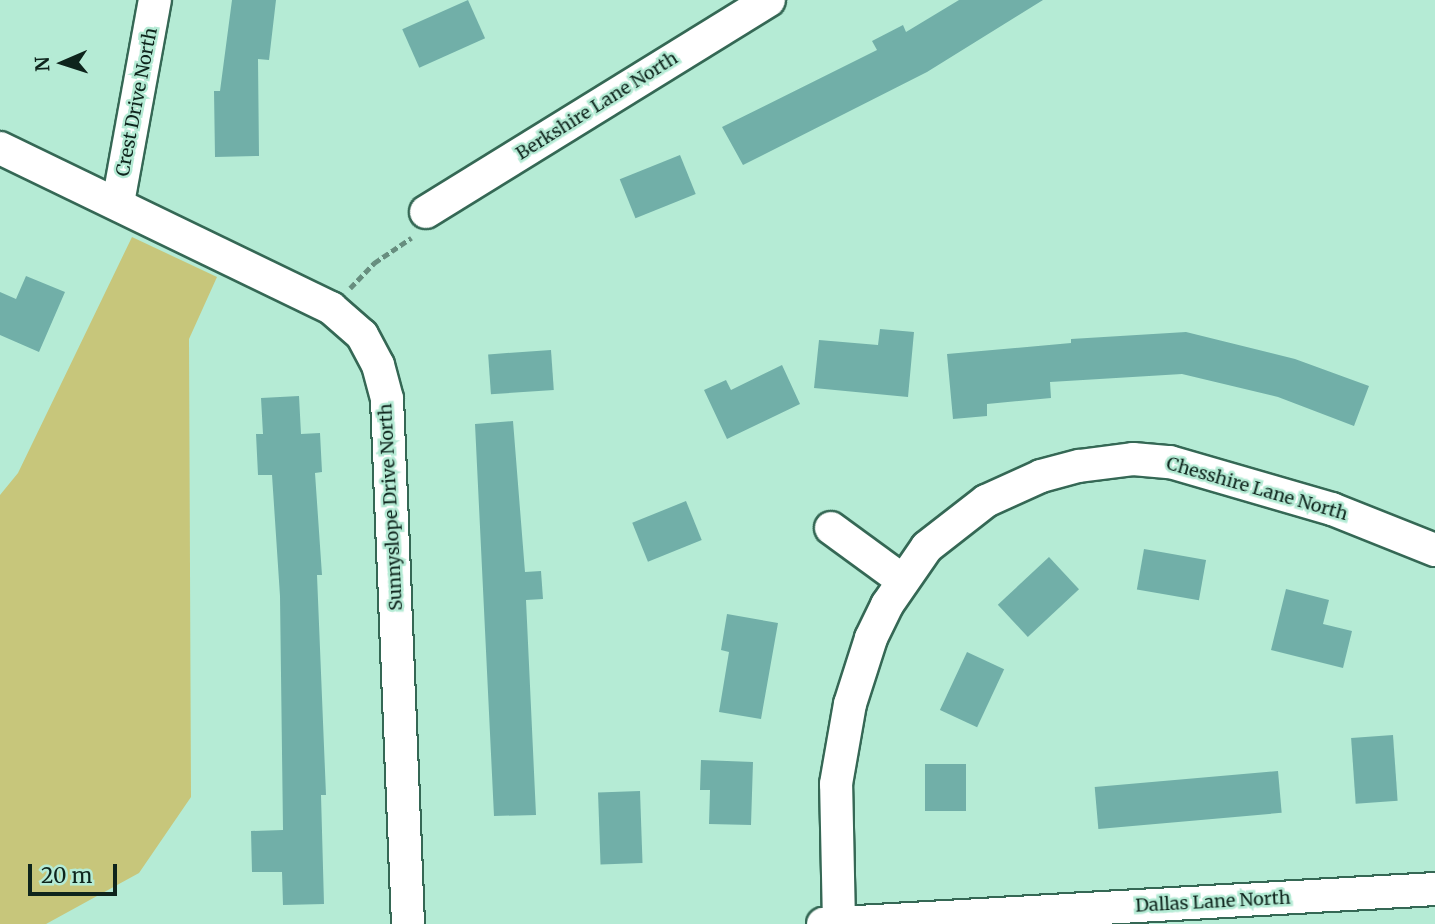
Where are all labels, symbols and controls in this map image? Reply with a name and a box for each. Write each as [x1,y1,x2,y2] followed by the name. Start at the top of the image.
[112,26,162,178] street label: Crest Drive North
[28,28,98,98] north arrow
[512,47,682,165] street label: Berkshire Lane North
[30,56,54,72] text: N
[375,403,407,611] street label: Sunnyslope Drive North
[1164,453,1350,525] street label: Chesshire Lane North
[32,850,121,894] scale bar
[41,862,92,889] text: 20 m
[1135,887,1291,917] street label: Dallas Lane North

